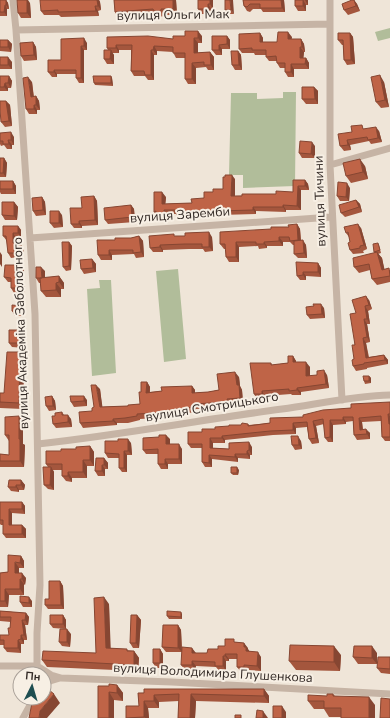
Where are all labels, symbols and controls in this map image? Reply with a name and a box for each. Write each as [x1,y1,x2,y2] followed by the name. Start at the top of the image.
[117,5,230,25] street label: вулиця Ольги Мак
[309,155,331,247] street label: вулиця Тичини
[129,203,231,227] street label: вулиця Заремби
[9,237,33,429] street label: вулиця Академіка Заболотного
[144,388,280,426] street label: вулиця Смотрицького
[113,659,313,687] street label: вулиця Володимира Глушенкова
[12,666,52,706] north arrow
[25,668,41,685] text: Пн

